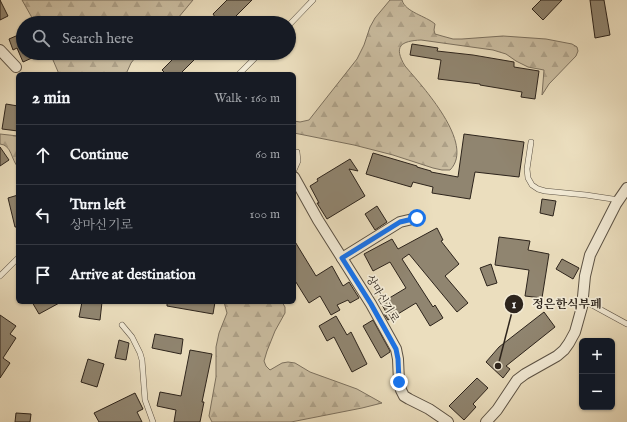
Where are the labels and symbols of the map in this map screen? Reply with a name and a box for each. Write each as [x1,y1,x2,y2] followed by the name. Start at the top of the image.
[408,209,426,227] route start
[362,273,402,326] street label: 상마신기로
[504,292,610,316] callout: 정은한식부페
[512,297,517,312] text: 1
[532,297,602,312] text: 정은한식부페
[390,373,408,391] route end

